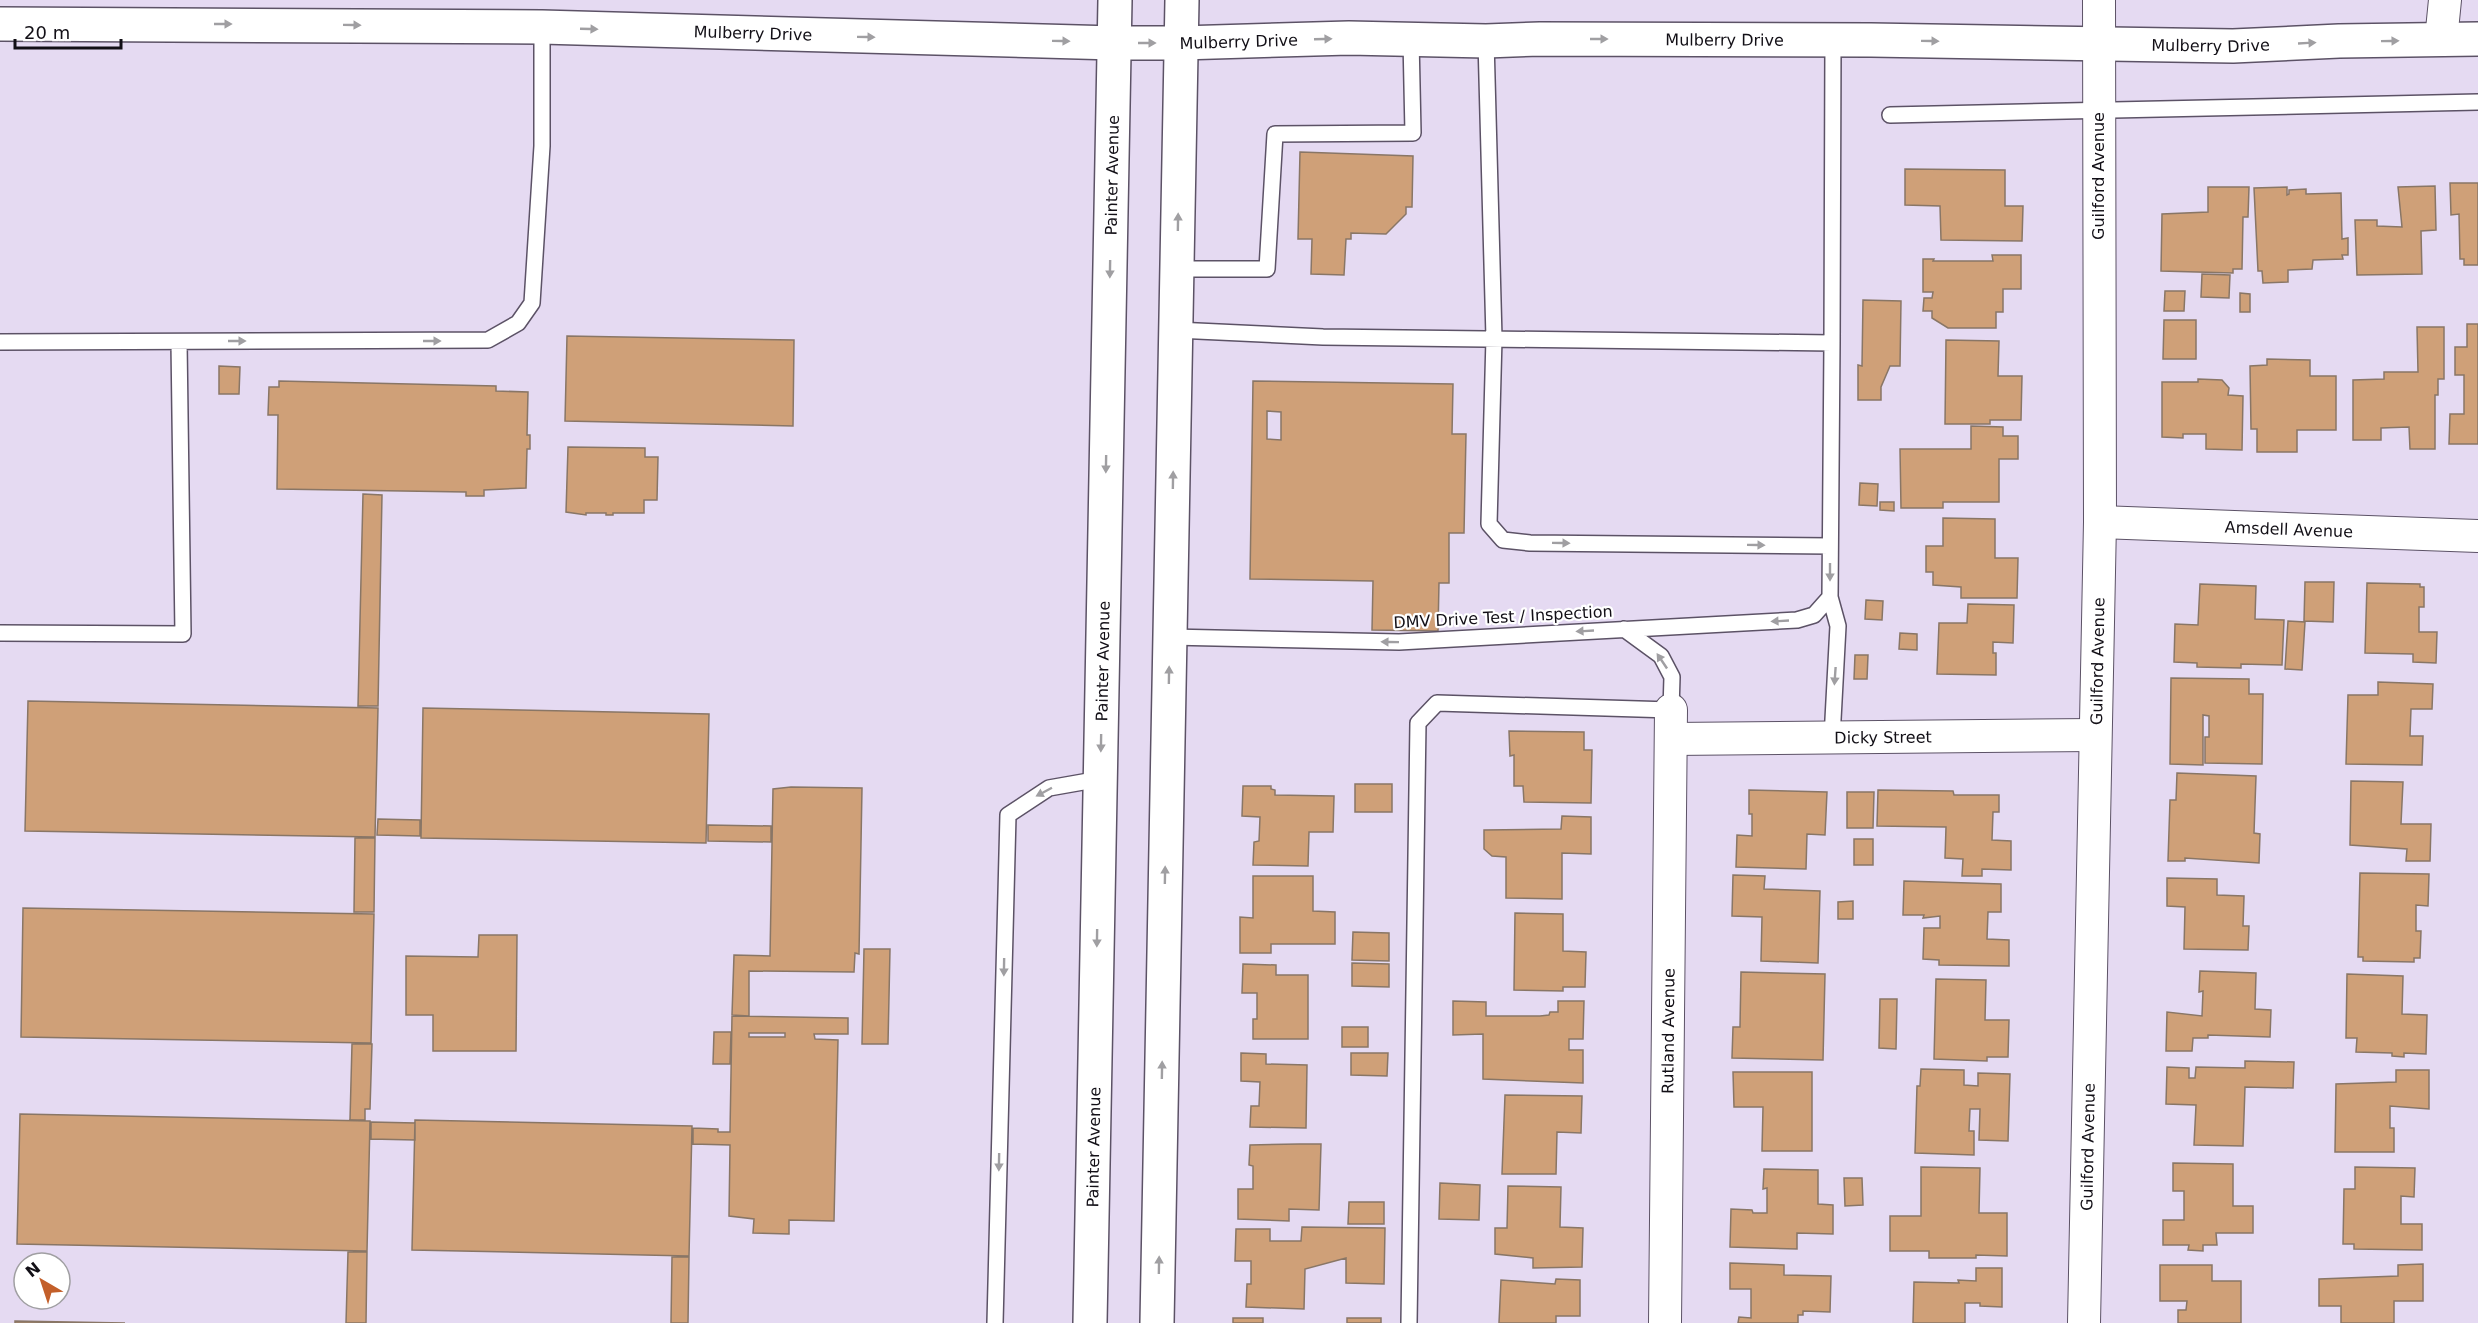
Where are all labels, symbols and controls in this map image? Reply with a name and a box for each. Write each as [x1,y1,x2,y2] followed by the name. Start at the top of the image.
[15,12,122,50] scale bar
[213,19,232,29] one-way arrow
[342,20,361,30] one-way arrow
[24,22,70,43] text: 20 m
[693,22,812,44] street label: Mulberry Drive
[579,24,598,33] one-way arrow
[1179,30,1298,53] street label: Mulberry Drive
[1665,30,1784,49] street label: Mulberry Drive
[856,32,875,42] one-way arrow
[1314,34,1333,43] one-way arrow
[1589,35,1608,44] one-way arrow
[2151,35,2270,56] street label: Mulberry Drive
[1051,36,1070,46] one-way arrow
[2381,36,2400,45] one-way arrow
[1920,37,1939,46] one-way arrow
[1138,38,1157,48] one-way arrow
[2298,38,2317,47] one-way arrow
[2089,112,2108,240] street label: Guilford Avenue
[1101,115,1122,236] street label: Painter Avenue
[1173,213,1182,232] one-way arrow
[1105,260,1115,279] one-way arrow
[228,336,247,346] one-way arrow
[423,336,442,346] one-way arrow
[1102,455,1111,474] one-way arrow
[1168,471,1178,490] one-way arrow
[2224,517,2353,541] street label: Amsdell Avenue
[1552,539,1571,548] one-way arrow
[1747,540,1766,550] one-way arrow
[1825,562,1835,581] one-way arrow
[2086,597,2108,725] street label: Guilford Avenue
[1092,601,1113,722] street label: Painter Avenue
[1393,602,1613,632] street label: DMV Drive Test / Inspection
[1770,617,1789,626] one-way arrow
[1576,627,1595,636] one-way arrow
[1381,637,1400,646] one-way arrow
[1657,653,1668,670] one-way arrow
[1165,666,1174,685] one-way arrow
[1830,666,1839,685] one-way arrow
[1834,727,1932,747] street label: Dicky Street
[1096,734,1106,753] one-way arrow
[1035,787,1052,797] one-way arrow
[1161,865,1170,884] one-way arrow
[1093,929,1102,948] one-way arrow
[999,957,1009,976] one-way arrow
[1658,968,1678,1094] street label: Rutland Avenue
[1157,1060,1167,1079] one-way arrow
[2077,1083,2098,1211] street label: Guilford Avenue
[1083,1087,1104,1207] street label: Painter Avenue
[994,1152,1004,1171] one-way arrow
[12,1251,72,1311] north arrow
[1154,1255,1163,1274] one-way arrow
[22,1258,44,1281] text: N

